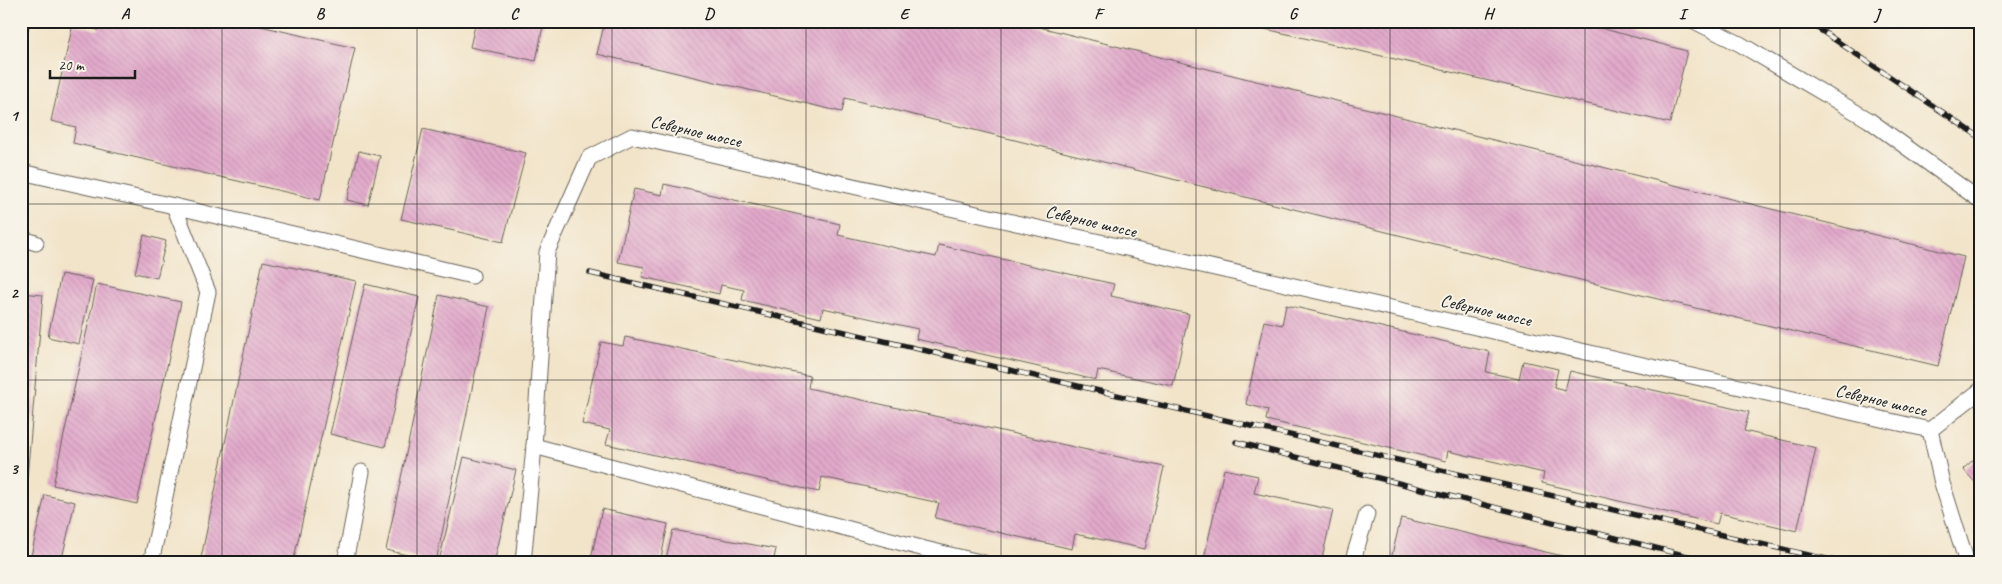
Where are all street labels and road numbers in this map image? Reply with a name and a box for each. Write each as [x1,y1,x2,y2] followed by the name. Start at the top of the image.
[648,110,745,152] street label: Северное шоссе
[1043,200,1140,242] street label: Северное шоссе
[1438,289,1535,331] street label: Северное шоссе
[1833,379,1930,421] street label: Северное шоссе

